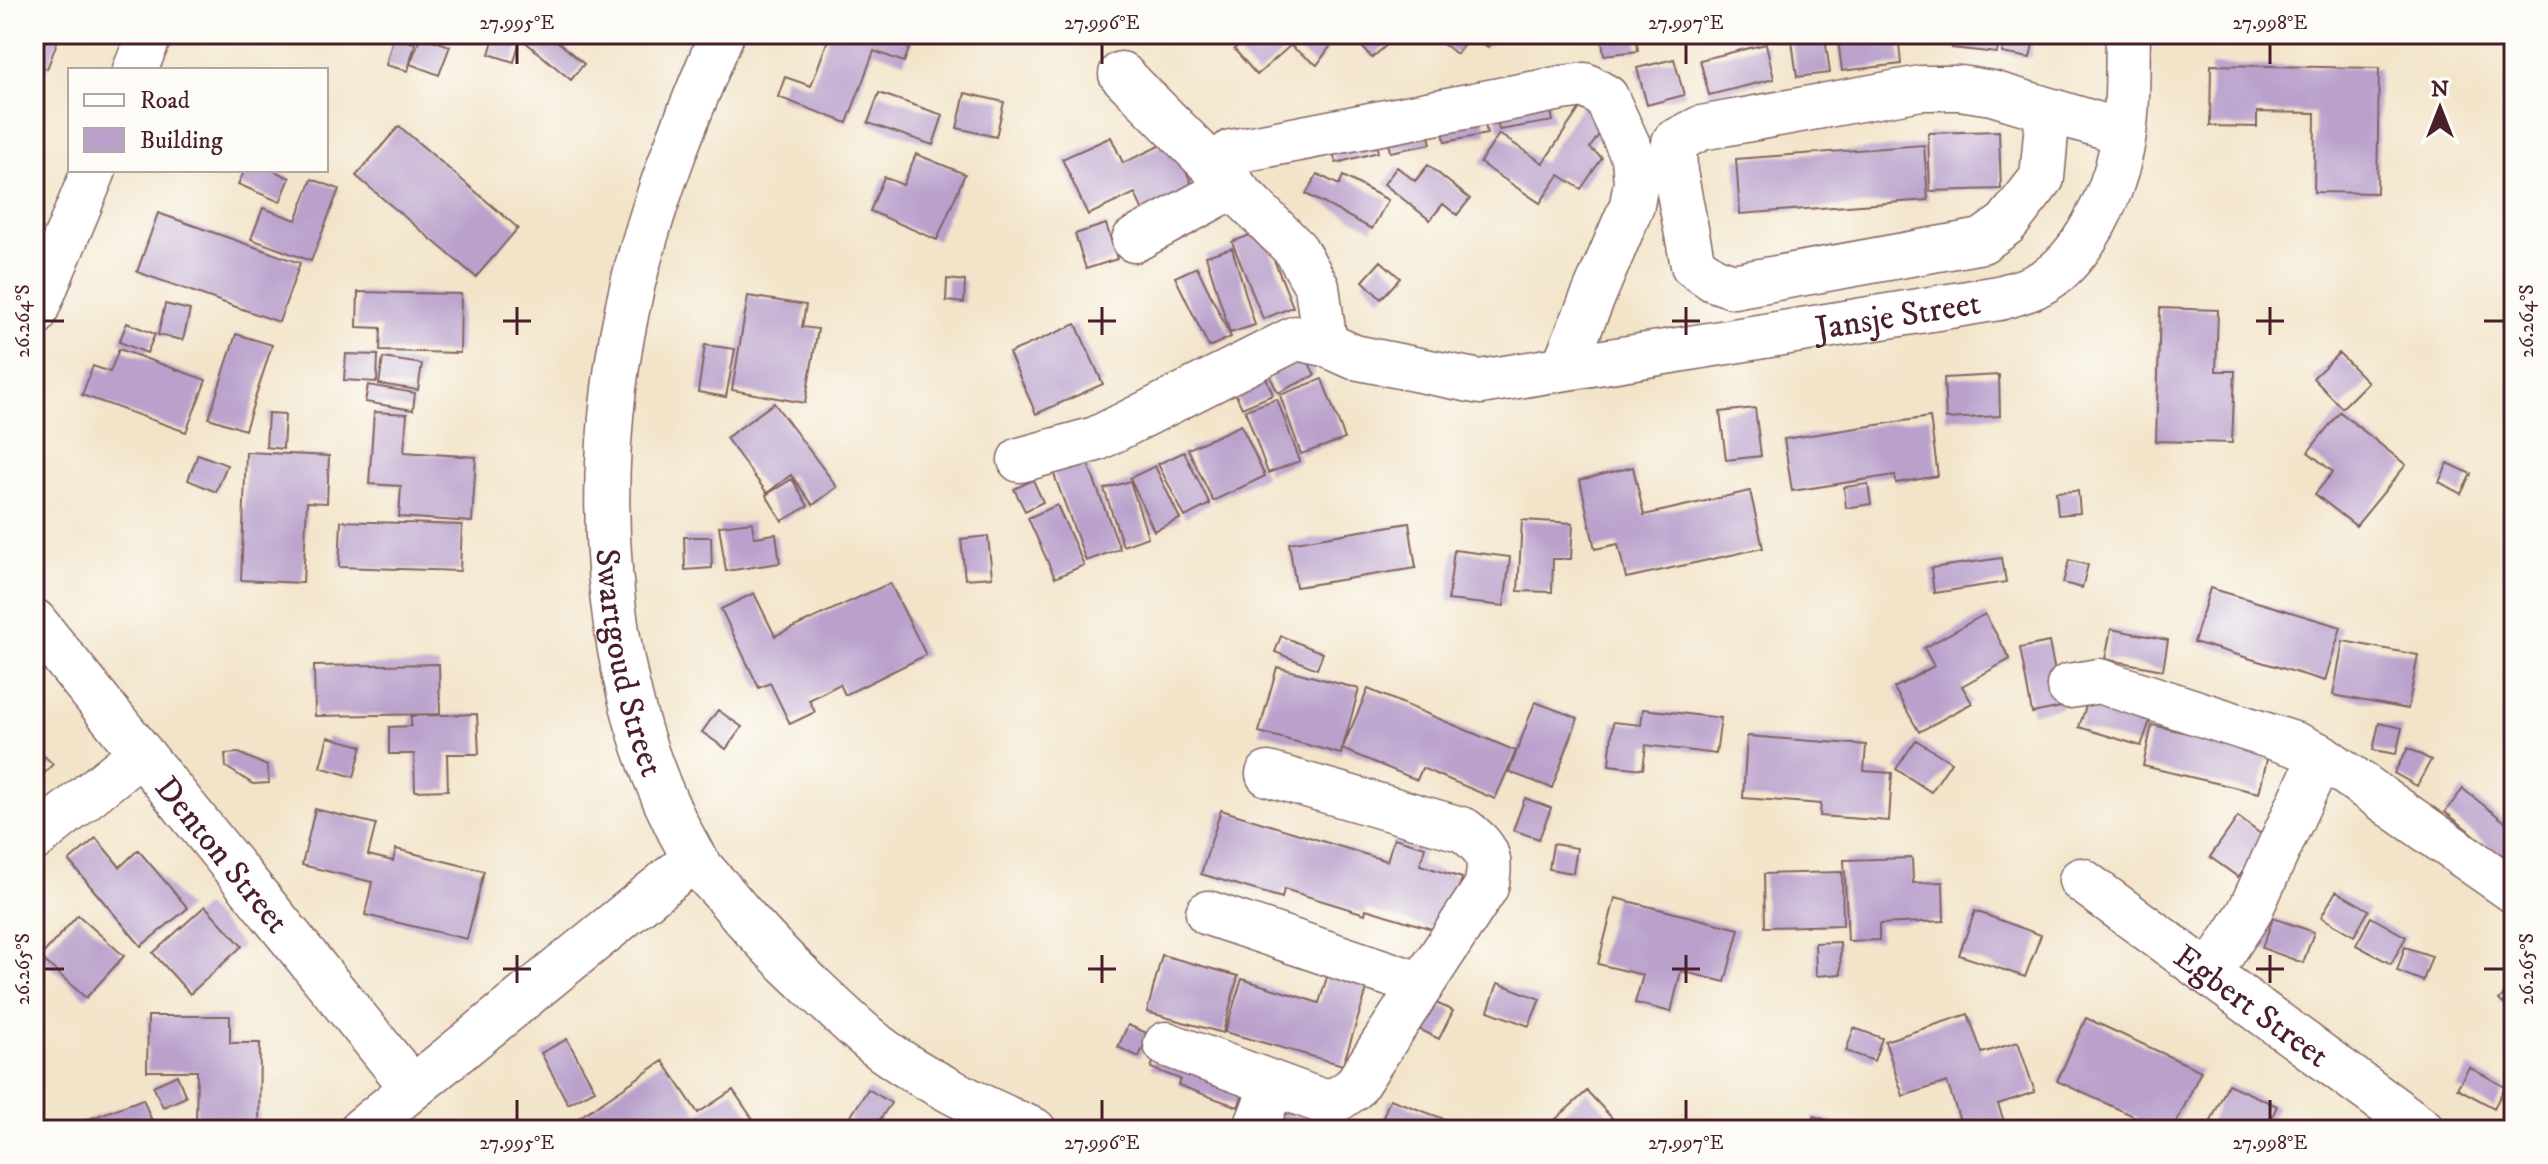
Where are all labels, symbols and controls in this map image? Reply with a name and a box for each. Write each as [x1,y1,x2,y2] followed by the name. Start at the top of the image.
[480,11,554,36] text: 27.995°E
[1064,11,1140,36] text: 27.996°E
[1648,11,1724,36] text: 27.997°E
[2232,11,2308,36] text: 27.998°E
[68,68,328,172] legend
[2400,68,2480,148] north arrow
[2431,76,2449,103] text: N
[140,86,190,116] text: Road
[140,126,223,156] text: Building
[1810,282,1984,351] street label: Jansje Street
[11,284,36,358] text: 26.264°S
[2515,284,2540,358] text: 26.264°S
[586,547,672,783] street label: Swartgoud Street
[145,768,298,942] street label: Denton Street
[11,933,36,1005] text: 26.265°S
[2515,933,2540,1005] text: 26.265°S
[2165,936,2337,1077] street label: Egbert Street
[480,1131,554,1156] text: 27.995°E
[1064,1131,1140,1156] text: 27.996°E
[1648,1131,1724,1156] text: 27.997°E
[2232,1131,2308,1156] text: 27.998°E

